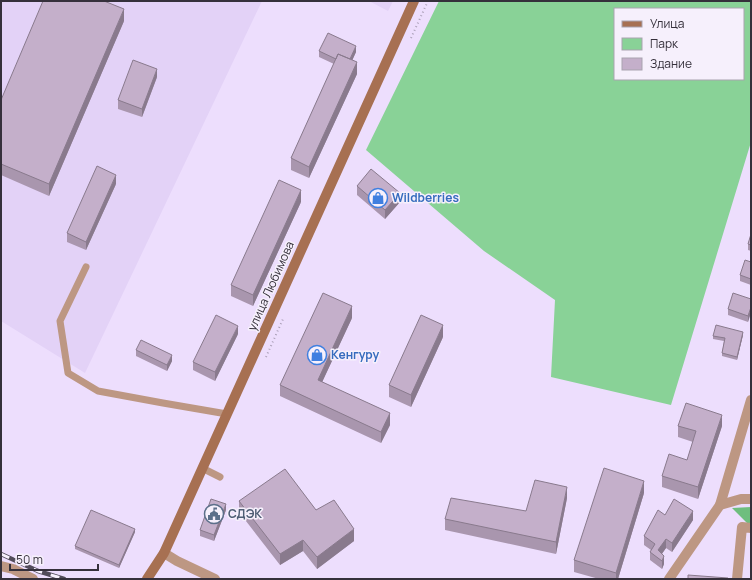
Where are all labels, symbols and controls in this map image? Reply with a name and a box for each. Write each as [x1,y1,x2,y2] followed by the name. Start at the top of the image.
[614,8,744,80] legend
[650,15,684,32] text: Улица
[650,35,679,52] text: Парк
[650,55,692,72] text: Здание
[367,187,389,209] shop icon: Wildberries
[392,189,459,206] place label: Wildberries
[243,238,298,333] street label: улица Любимова
[306,344,328,366] shop icon: Кенгуру
[331,346,380,363] place label: Кенгуру
[203,503,225,525] public building icon: СДЭК
[228,505,262,522] place label: СДЭК
[10,546,98,572] scale bar
[16,551,43,568] text: 50 m

